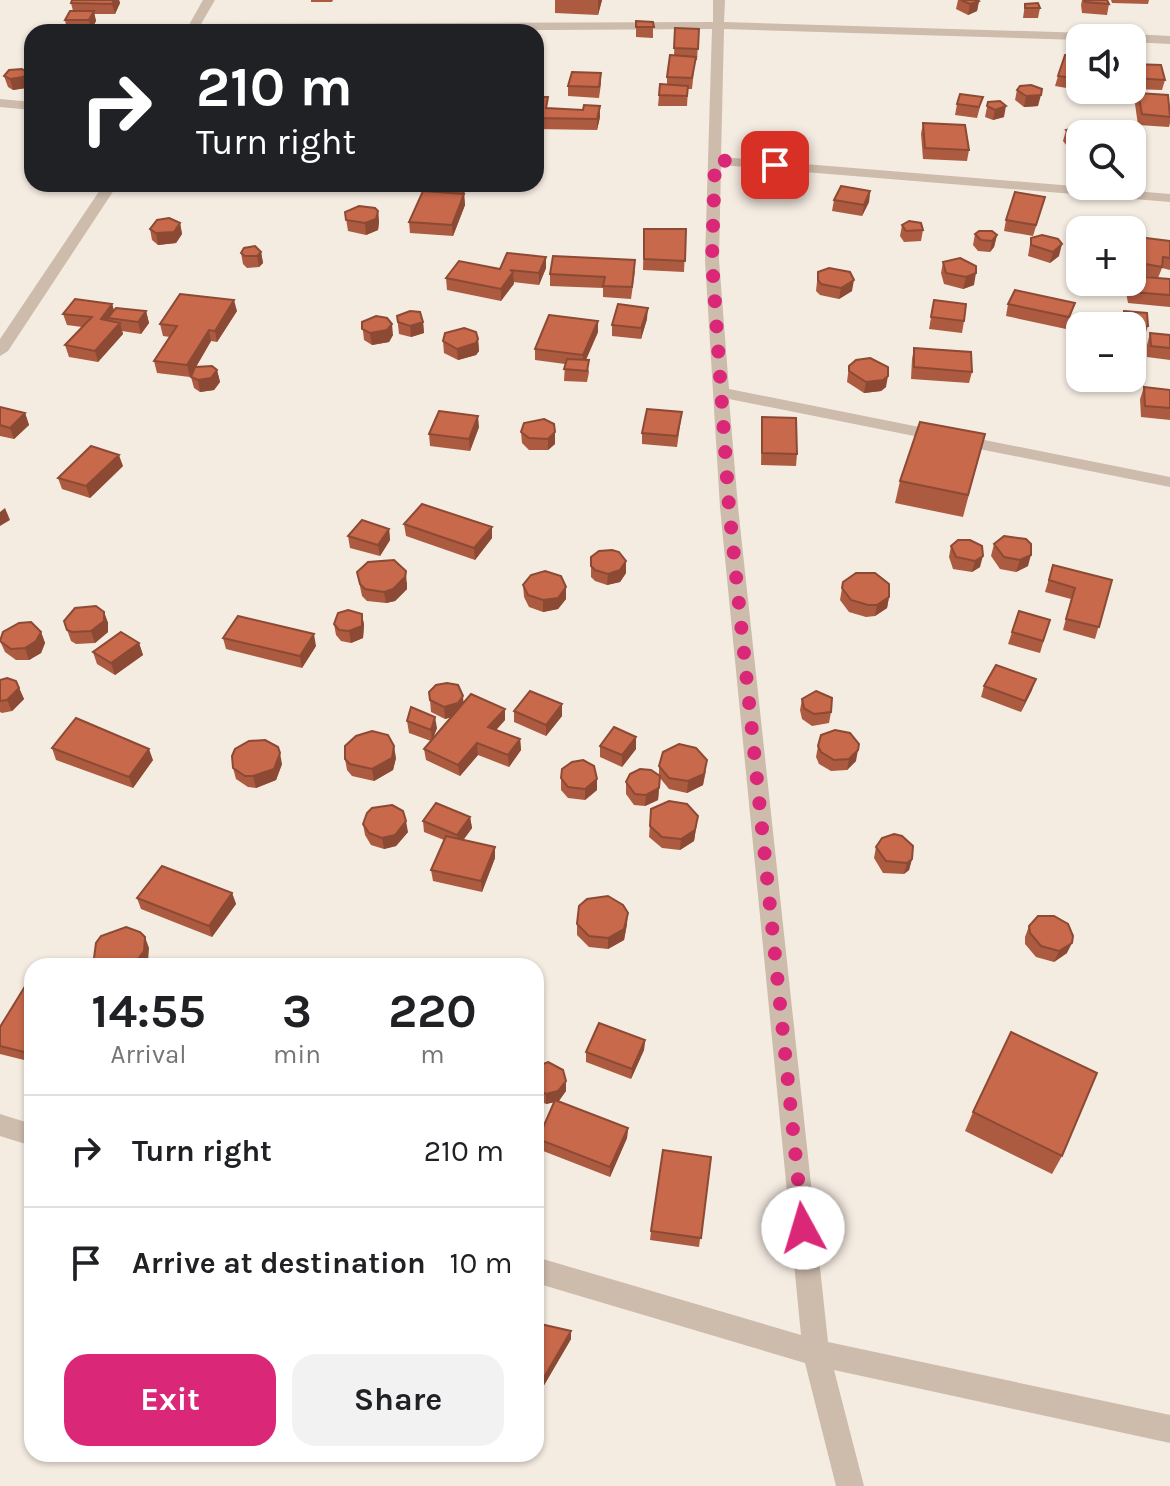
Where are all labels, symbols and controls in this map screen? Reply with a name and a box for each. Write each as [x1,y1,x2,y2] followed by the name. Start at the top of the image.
[1066,24,1146,392] map controls
[1066,24,1146,104] button: sound
[196,54,353,119] text: 210 m
[64,56,168,160] icon: right
[1066,120,1146,200] button: search
[196,121,356,163] text: Turn right
[741,131,809,199] pin
[753,143,797,187] icon: arrive
[1066,216,1146,296] button: +
[1066,312,1146,392] button: −
[91,983,206,1039] text: 14:55
[282,983,312,1039] text: 3
[388,983,477,1039] text: 220
[110,1039,187,1070] text: Arrival
[273,1039,321,1070] text: min
[420,1039,445,1070] text: m
[64,1129,108,1173] icon: right
[132,1133,272,1169] text: Turn right
[424,1133,504,1169] text: 210 m
[761,1186,845,1270] position arrow
[64,1241,108,1285] icon: arrive
[132,1245,426,1281] text: Arrive at destination
[450,1245,513,1281] text: 10 m
[64,1354,276,1446] button: Exit
[292,1354,504,1446] button: Share

